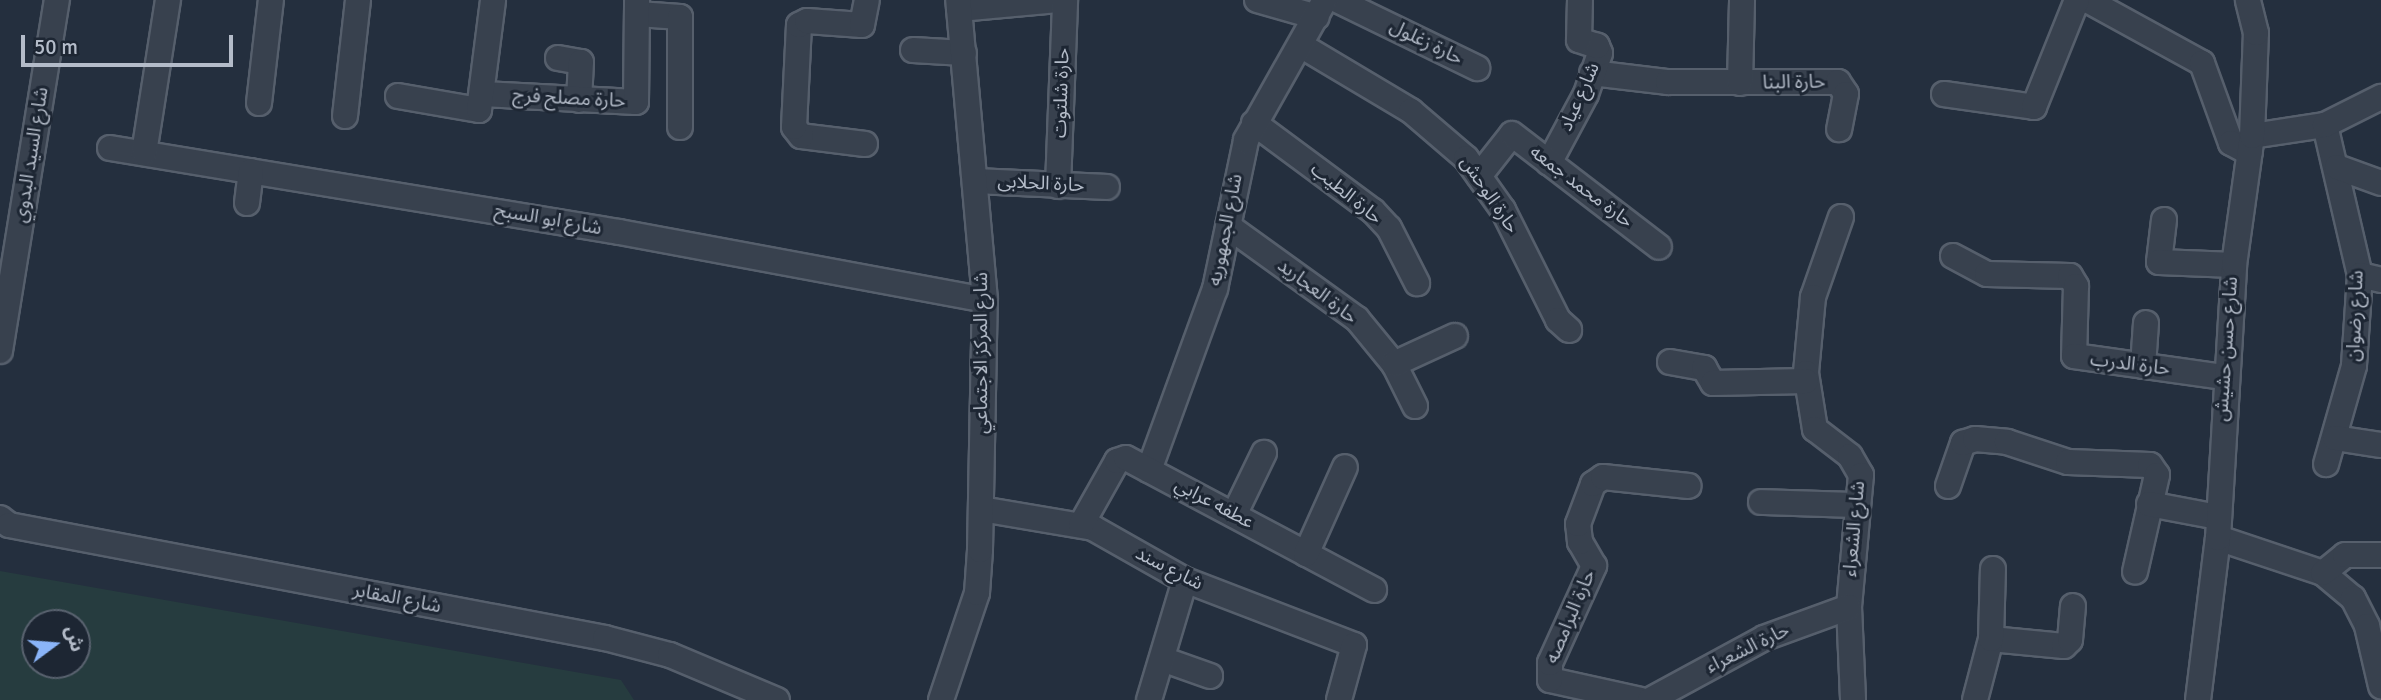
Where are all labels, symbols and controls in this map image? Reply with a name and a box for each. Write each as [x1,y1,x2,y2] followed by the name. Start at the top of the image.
[1386,15,1466,71] street label: حارة زغلول
[24,21,236,65] scale bar
[34,34,78,60] text: 50 m
[1049,47,1075,139] street label: حارة شلتوت
[1555,59,1605,135] street label: شارع عياد
[1762,71,1826,95] street label: حارة البنا
[10,85,54,225] street label: شارع السيد البدوي
[512,85,626,113] street label: حارة مصلح فرج
[1525,141,1637,233] street label: حارة محمد جمعه
[1455,152,1523,238] street label: حارة الوحش
[1306,158,1386,230] street label: حارة الطيب
[997,170,1085,198] street label: حارة الحلابى
[1204,172,1248,288] street label: شارع الجمهوريه
[493,199,603,241] street label: شارع ابو السبح
[1273,255,1361,329] street label: حارة العجاريد
[2343,270,2369,362] street label: شارع رضوان
[971,272,993,434] street label: شارع المركز الاجتماعي
[2211,276,2243,422] street label: شارع حسن حشيش
[2089,349,2171,381] street label: حارة الدرب
[1171,474,1257,534] street label: عطفه عرابي
[1839,480,1871,578] street label: شارع الشعراء
[1131,542,1207,596] street label: شارع سند
[1541,567,1601,667] street label: حارة البرامصه
[351,579,443,619] street label: شارع المقابر
[21,609,91,679] north arrow
[1703,619,1793,679] street label: حارة الشعراء
[59,623,89,655] text: ش

